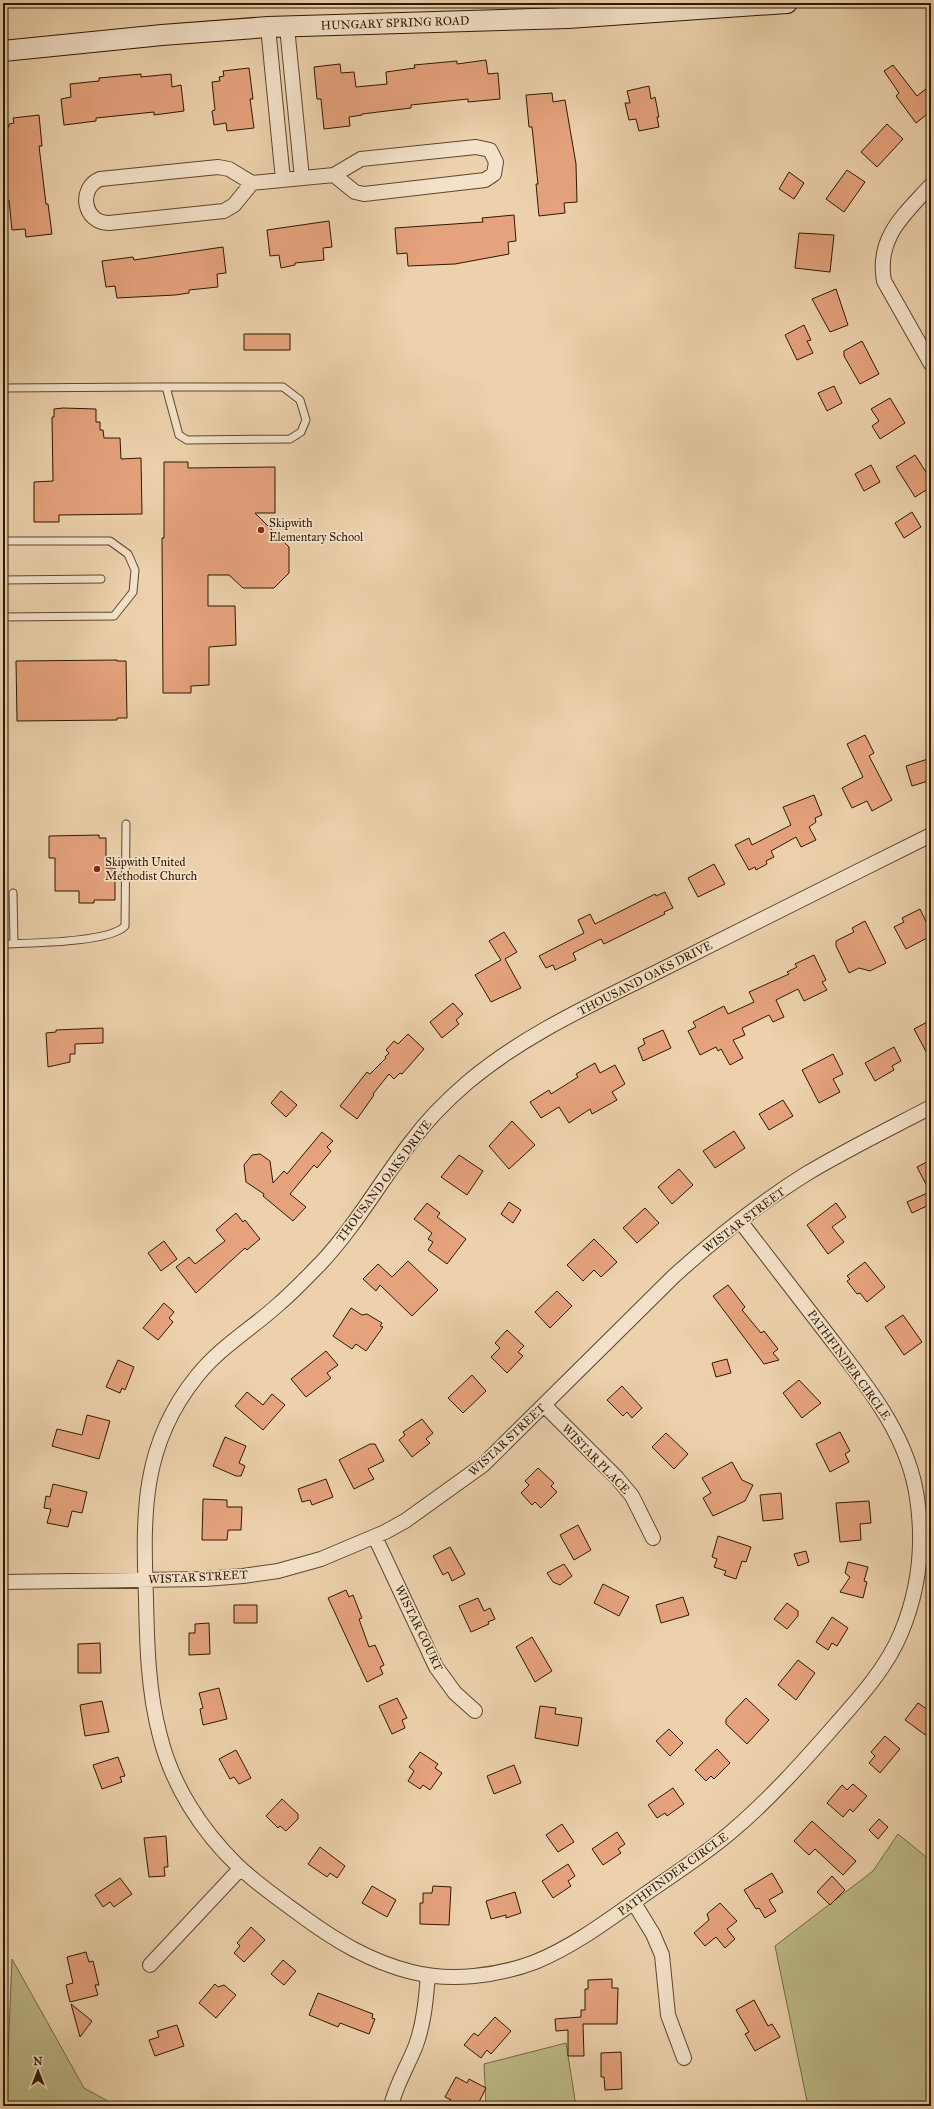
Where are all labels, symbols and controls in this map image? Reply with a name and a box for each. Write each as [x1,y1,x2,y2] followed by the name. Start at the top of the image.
[320,13,470,33] street label: HUNGARY SPRING ROAD
[269,516,364,544] place label: Skipwith Elementary School
[256,525,266,535] marker: Skipwith Elementary School
[105,855,197,883] place label: Skipwith United Methodist Church
[92,864,102,874] marker: Skipwith United Methodist Church
[575,938,715,1018] street label: THOUSAND OAKS DRIVE
[334,1117,435,1245] street label: THOUSAND OAKS DRIVE
[700,1184,788,1256] street label: WISTAR STREET
[804,1307,894,1423] street label: PATHFINDER CIRCLE
[466,1401,548,1479] street label: WISTAR STREET
[559,1421,633,1497] street label: WISTAR PLACE
[148,1567,248,1587] street label: WISTAR STREET
[392,1583,446,1673] street label: WISTAR COURT
[615,1829,731,1919] street label: PATHFINDER CIRCLE
[18,2051,58,2091] north arrow
[33,2055,43,2068] text: N

